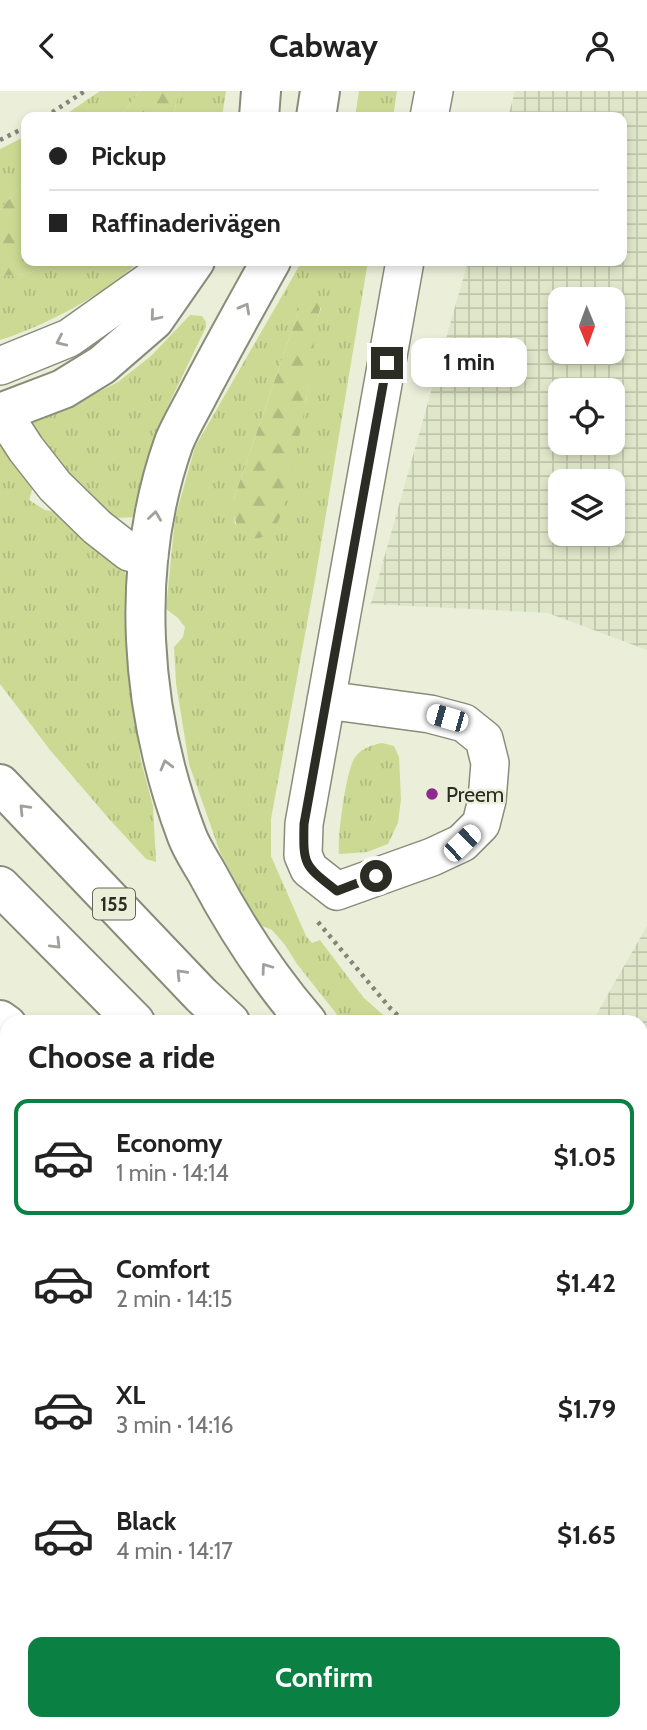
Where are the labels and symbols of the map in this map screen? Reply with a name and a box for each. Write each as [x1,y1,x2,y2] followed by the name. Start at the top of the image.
[548,287,625,364] north arrow
[237,303,250,316] one-way arrow
[151,308,164,321] one-way arrow
[56,333,68,347] one-way arrow
[412,338,527,387] callout: 1 min
[371,347,403,379] route end
[147,510,162,521] one-way arrow
[424,702,471,734] car
[160,759,174,771] one-way arrow
[446,782,504,807] place label: Preem
[424,786,440,802] marker: Preem
[20,804,33,817] one-way arrow
[440,821,485,865] car
[360,860,392,892] route start
[93,889,135,919] road number: 155
[48,936,60,948] one-way arrow
[261,963,274,975] one-way arrow
[177,969,190,982] one-way arrow

